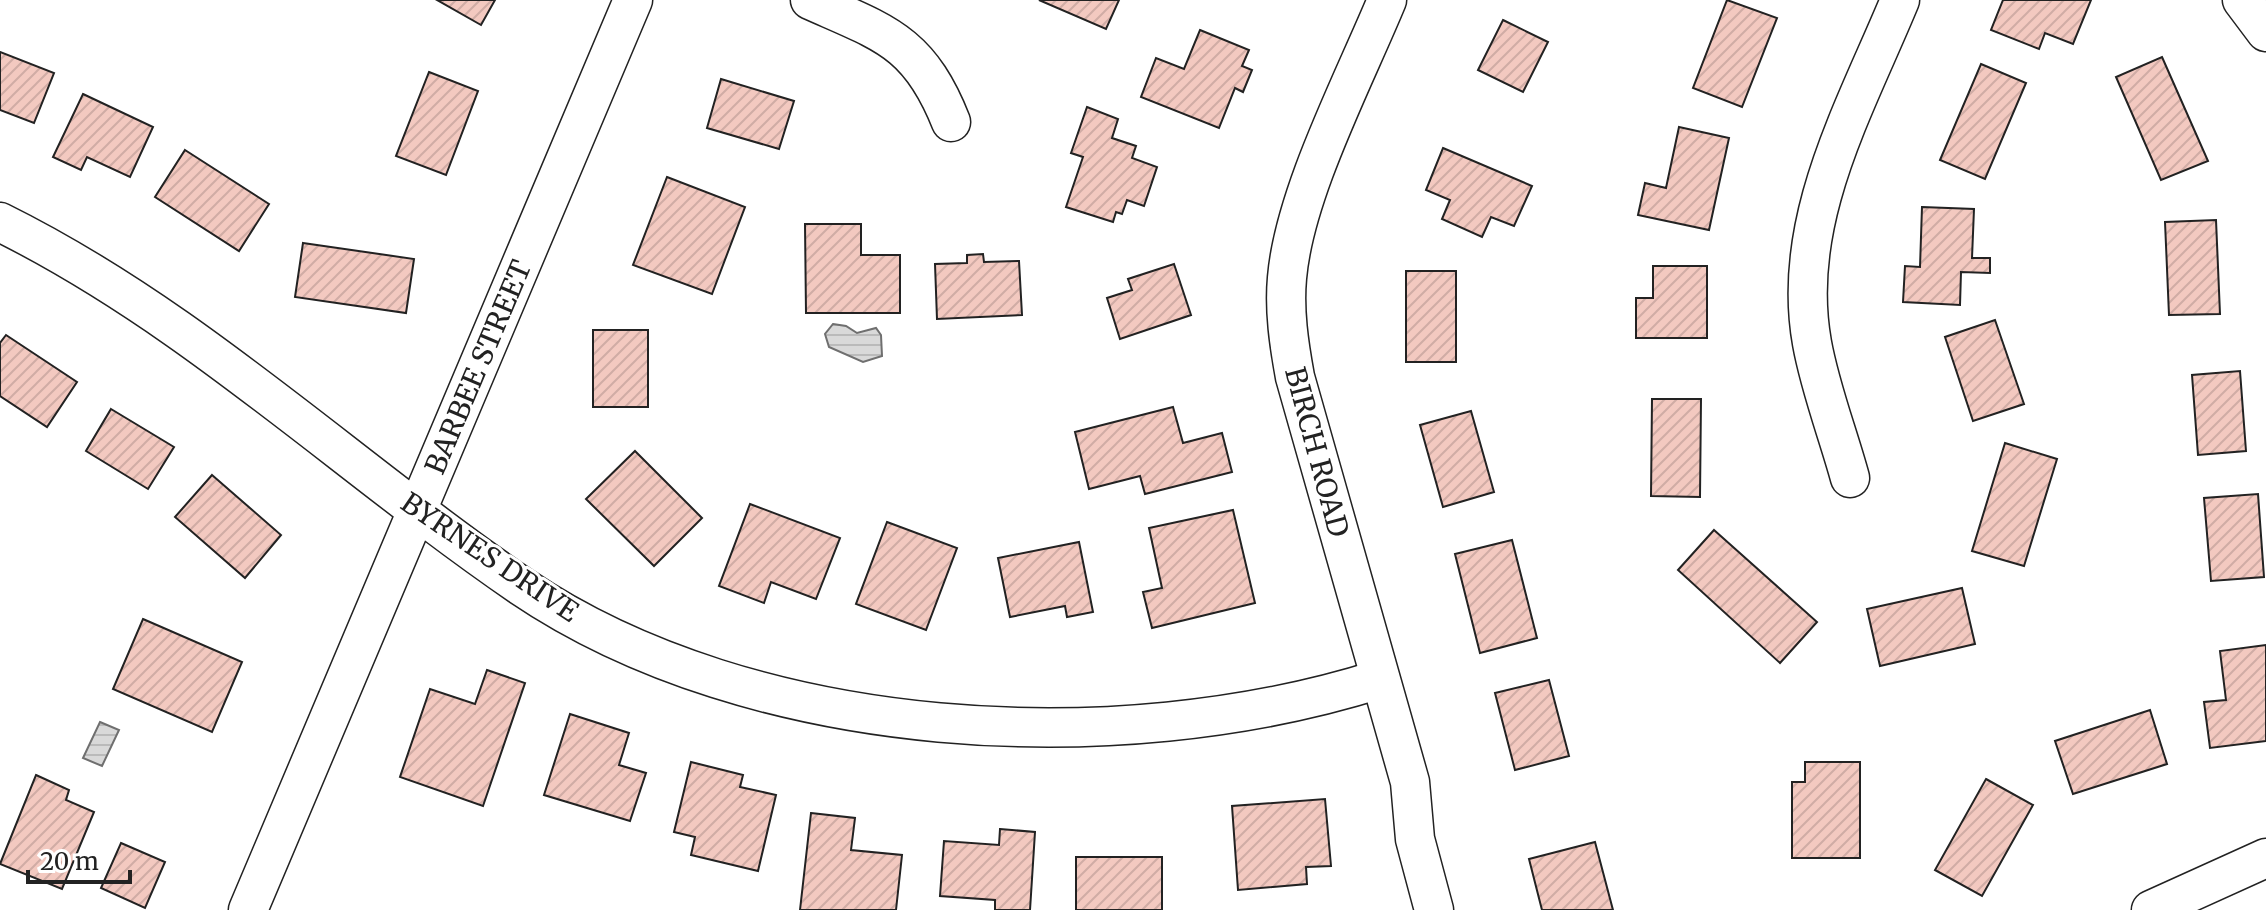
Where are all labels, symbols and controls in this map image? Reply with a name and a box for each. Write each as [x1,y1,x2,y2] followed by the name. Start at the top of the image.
[417,255,539,479] street label: BARBEE STREET
[1277,363,1357,541] street label: BIRCH ROAD
[394,484,586,630] street label: BYRNES DRIVE
[28,834,130,884] scale bar
[40,846,99,877] text: 20 m

